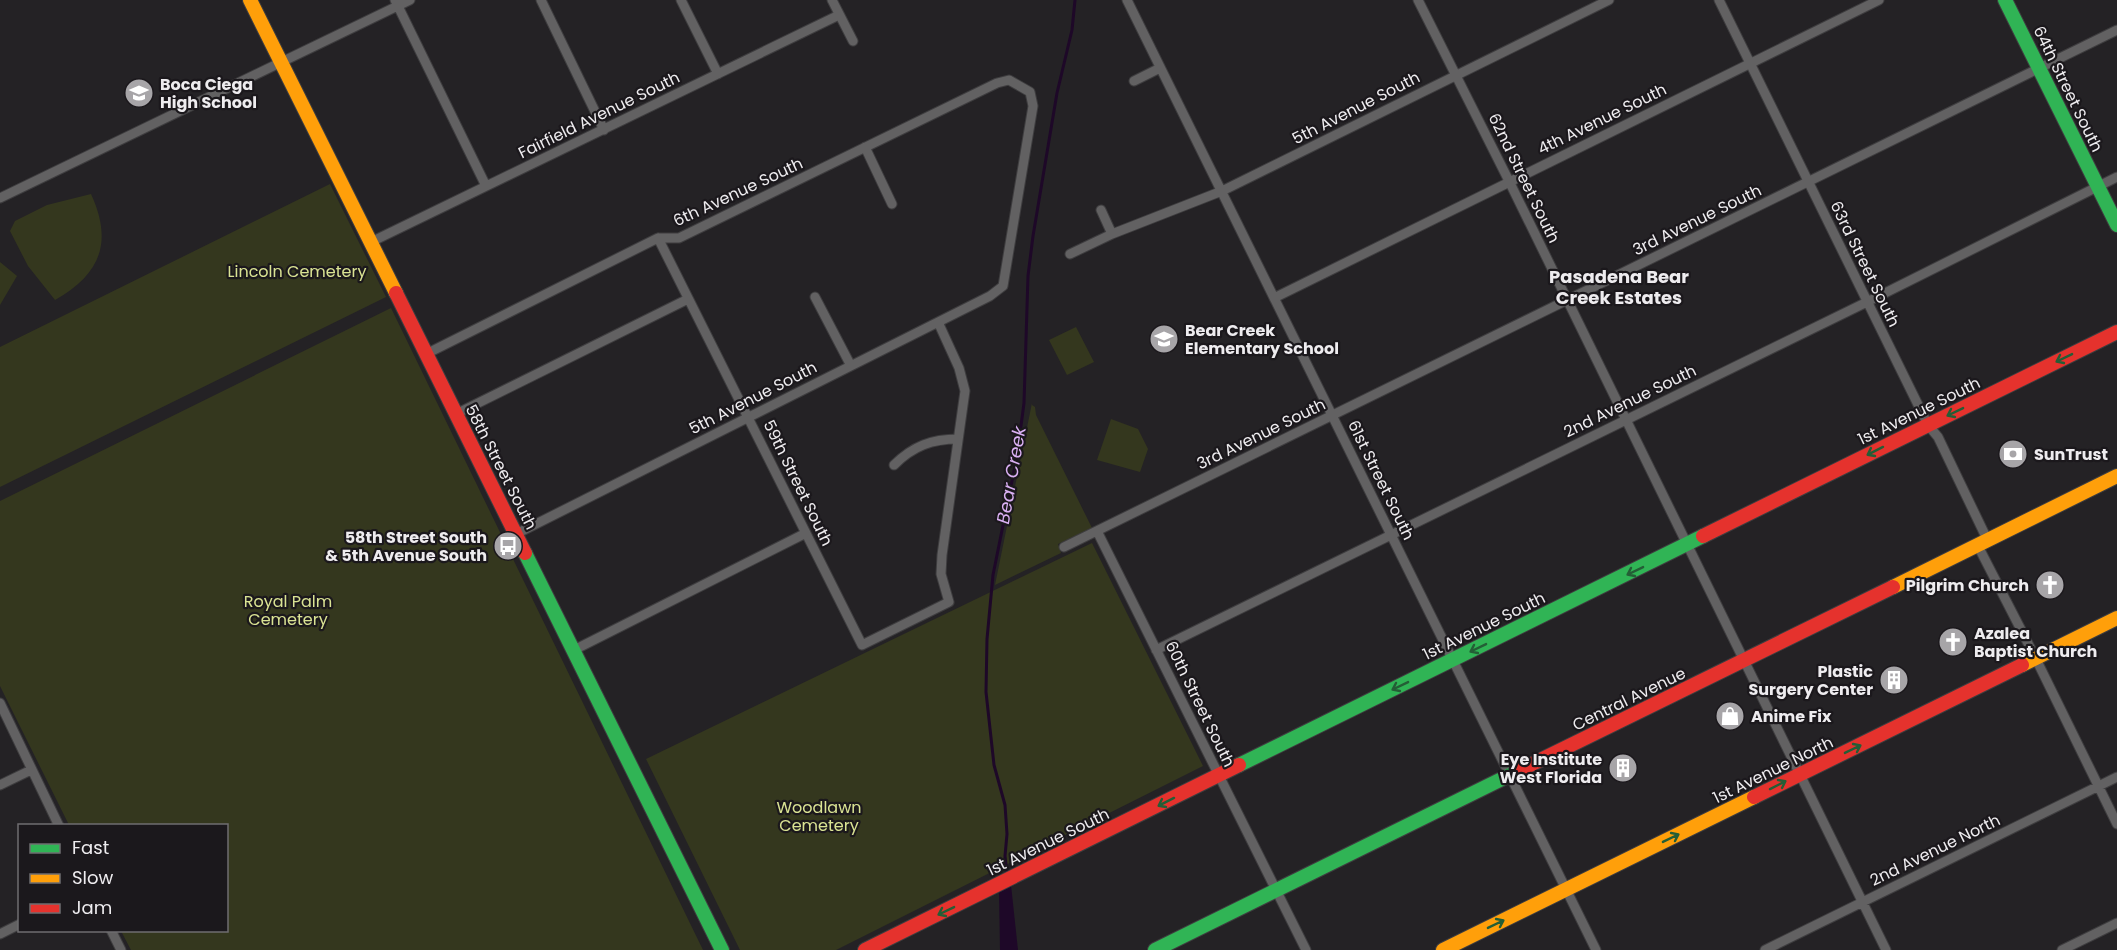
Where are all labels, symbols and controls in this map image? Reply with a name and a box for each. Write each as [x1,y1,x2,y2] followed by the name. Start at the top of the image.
[2027,22,2109,156] street label: 64th Street South
[514,66,684,164] street label: Fairfield Avenue South
[1288,66,1424,150] street label: 5th Avenue South
[160,73,257,114] place label: Boca Ciega High School
[123,77,155,109] school or university icon: Boca Ciega High School
[1534,78,1670,160] street label: 4th Avenue South
[1483,109,1565,247] street label: 62nd Street South
[669,152,807,232] street label: 6th Avenue South
[1629,179,1765,261] street label: 3rd Avenue South
[1824,197,1906,331] street label: 63rd Street South
[228,260,366,283] park label: Lincoln Cemetery
[1549,264,1689,310] district label: Pasadena Bear Creek Estates
[1185,319,1339,360] place label: Bear Creek Elementary School
[1148,323,1180,355] school or university icon: Bear Creek Elementary School
[2056,353,2074,365] one-way arrow
[685,356,821,440] street label: 5th Avenue South
[1560,359,1700,443] street label: 2nd Avenue South
[1854,371,1984,451] street label: 1st Avenue South
[1193,393,1329,475] street label: 3rd Avenue South
[460,401,542,533] street label: 58th Street South
[1946,406,1964,418] one-way arrow
[758,416,838,550] street label: 59th Street South
[1342,416,1420,544] street label: 61st Street South
[990,424,1032,526] water label: Bear Creek
[1997,438,2029,470] bank icon: SunTrust
[2034,443,2108,466] place label: SunTrust
[1867,446,1885,458] one-way arrow
[325,526,487,567] place label: 58th Street South & 5th Avenue South
[492,530,524,562] bus stop icon: 58th Street South & 5th Avenue South
[1626,565,1644,577] one-way arrow
[2034,569,2066,601] church icon: Pilgrim Church
[1906,574,2029,597] place label: Pilgrim Church
[1419,586,1549,666] street label: 1st Avenue South
[244,590,332,631] park label: Royal Palm Cemetery
[1974,622,2097,663] place label: Azalea Baptist Church
[1937,626,1969,658] church icon: Azalea Baptist Church
[1160,637,1240,771] street label: 60th Street South
[1469,642,1487,654] one-way arrow
[1748,660,1873,701] place label: Plastic Surgery Center
[1568,662,1690,736] street label: Central Avenue
[1878,664,1910,696] building icon: Plastic Surgery Center
[1391,681,1409,692] one-way arrow
[1714,700,1746,732] shop icon: Anime Fix
[1751,705,1832,728] place label: Anime Fix
[1709,731,1837,809] street label: 1st Avenue North
[1843,742,1861,754] one-way arrow
[1500,748,1602,789] place label: Eye Institute West Florida
[1607,752,1639,784] building icon: Eye Institute West Florida
[1769,779,1787,791] one-way arrow
[776,796,862,837] park label: Woodlawn Cemetery
[1157,796,1175,808] one-way arrow
[983,802,1113,882] street label: 1st Avenue South
[1866,808,2004,892] street label: 2nd Avenue North
[18,824,228,932] legend
[1661,832,1679,844] one-way arrow
[72,835,109,860] text: Fast
[72,865,114,890] text: Slow
[72,895,112,920] text: Jam
[937,905,955,917] one-way arrow
[1486,918,1504,930] one-way arrow

